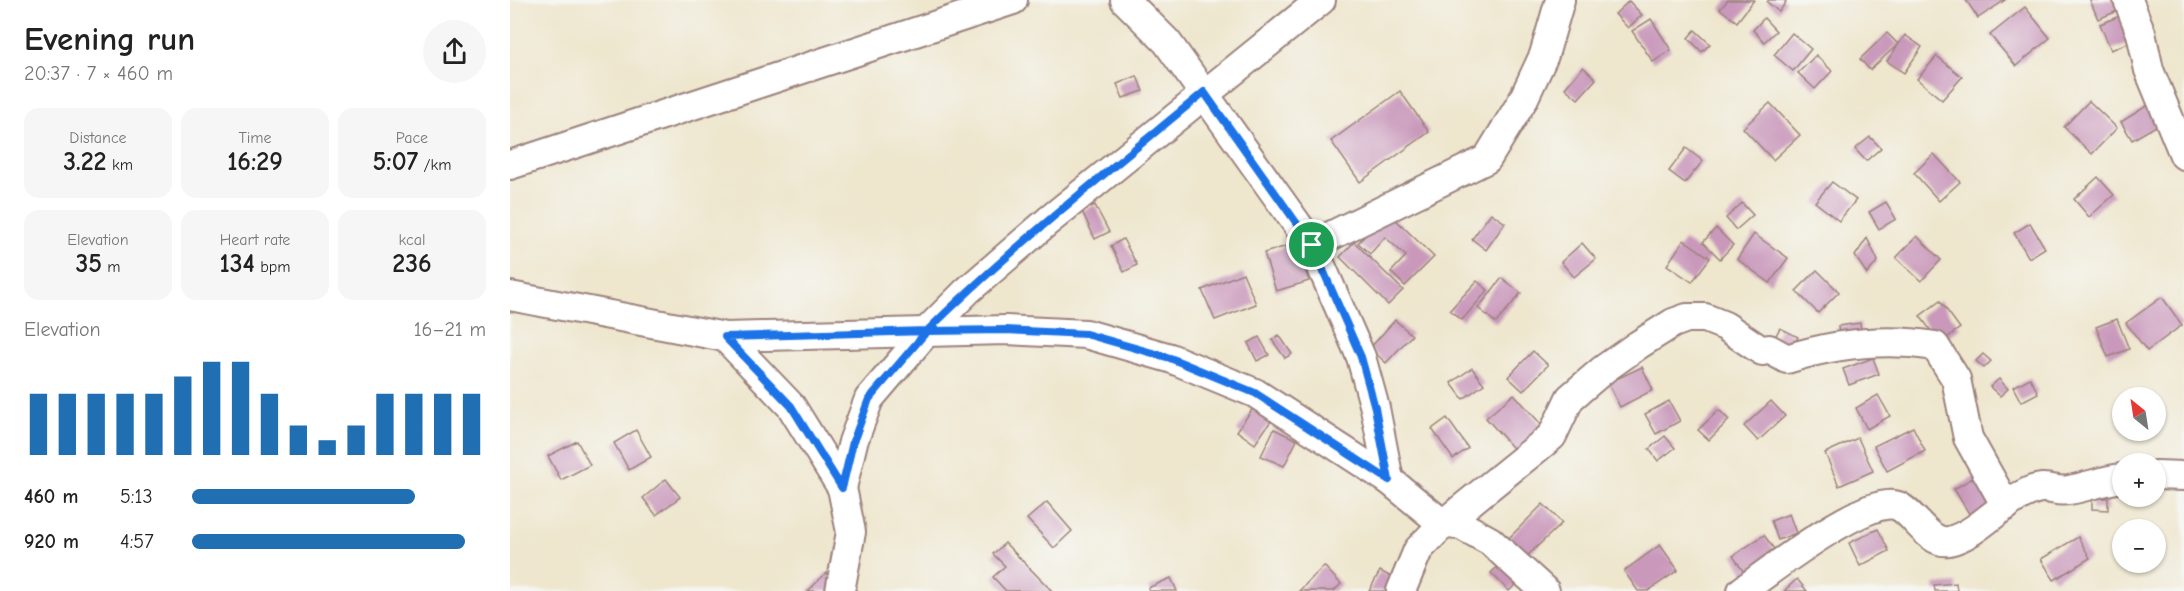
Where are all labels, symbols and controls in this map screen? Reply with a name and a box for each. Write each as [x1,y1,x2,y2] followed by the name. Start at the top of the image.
[24,20,195,58] text: Evening run
[423,20,486,83] button: share
[24,62,173,85] text: 20:37 · 7 × 460 m
[69,129,127,147] text: Distance
[238,129,272,147] text: Time
[396,129,428,147] text: Pace
[63,147,107,177] text: 3.22
[227,147,283,177] text: 16:29
[372,147,418,177] text: 5:07
[107,156,133,174] text: km
[418,156,452,174] text: /km
[1286,219,1337,270] pin
[1295,228,1328,261] icon: arrive
[67,231,129,249] text: Elevation
[220,231,290,249] text: Heart rate
[399,231,425,249] text: kcal
[75,249,102,279] text: 35
[220,249,255,279] text: 134
[392,249,432,279] text: 236
[102,258,121,276] text: m
[255,258,290,276] text: bpm
[24,318,101,341] text: Elevation
[414,318,486,341] text: 16–21 m
[2112,387,2166,441] north arrow
[2112,387,2166,573] map controls
[2112,453,2166,507] button: +
[24,485,78,508] text: 460 m
[120,485,153,508] text: 5:13
[2112,519,2166,573] button: −
[24,530,79,553] text: 920 m
[120,530,154,553] text: 4:57

